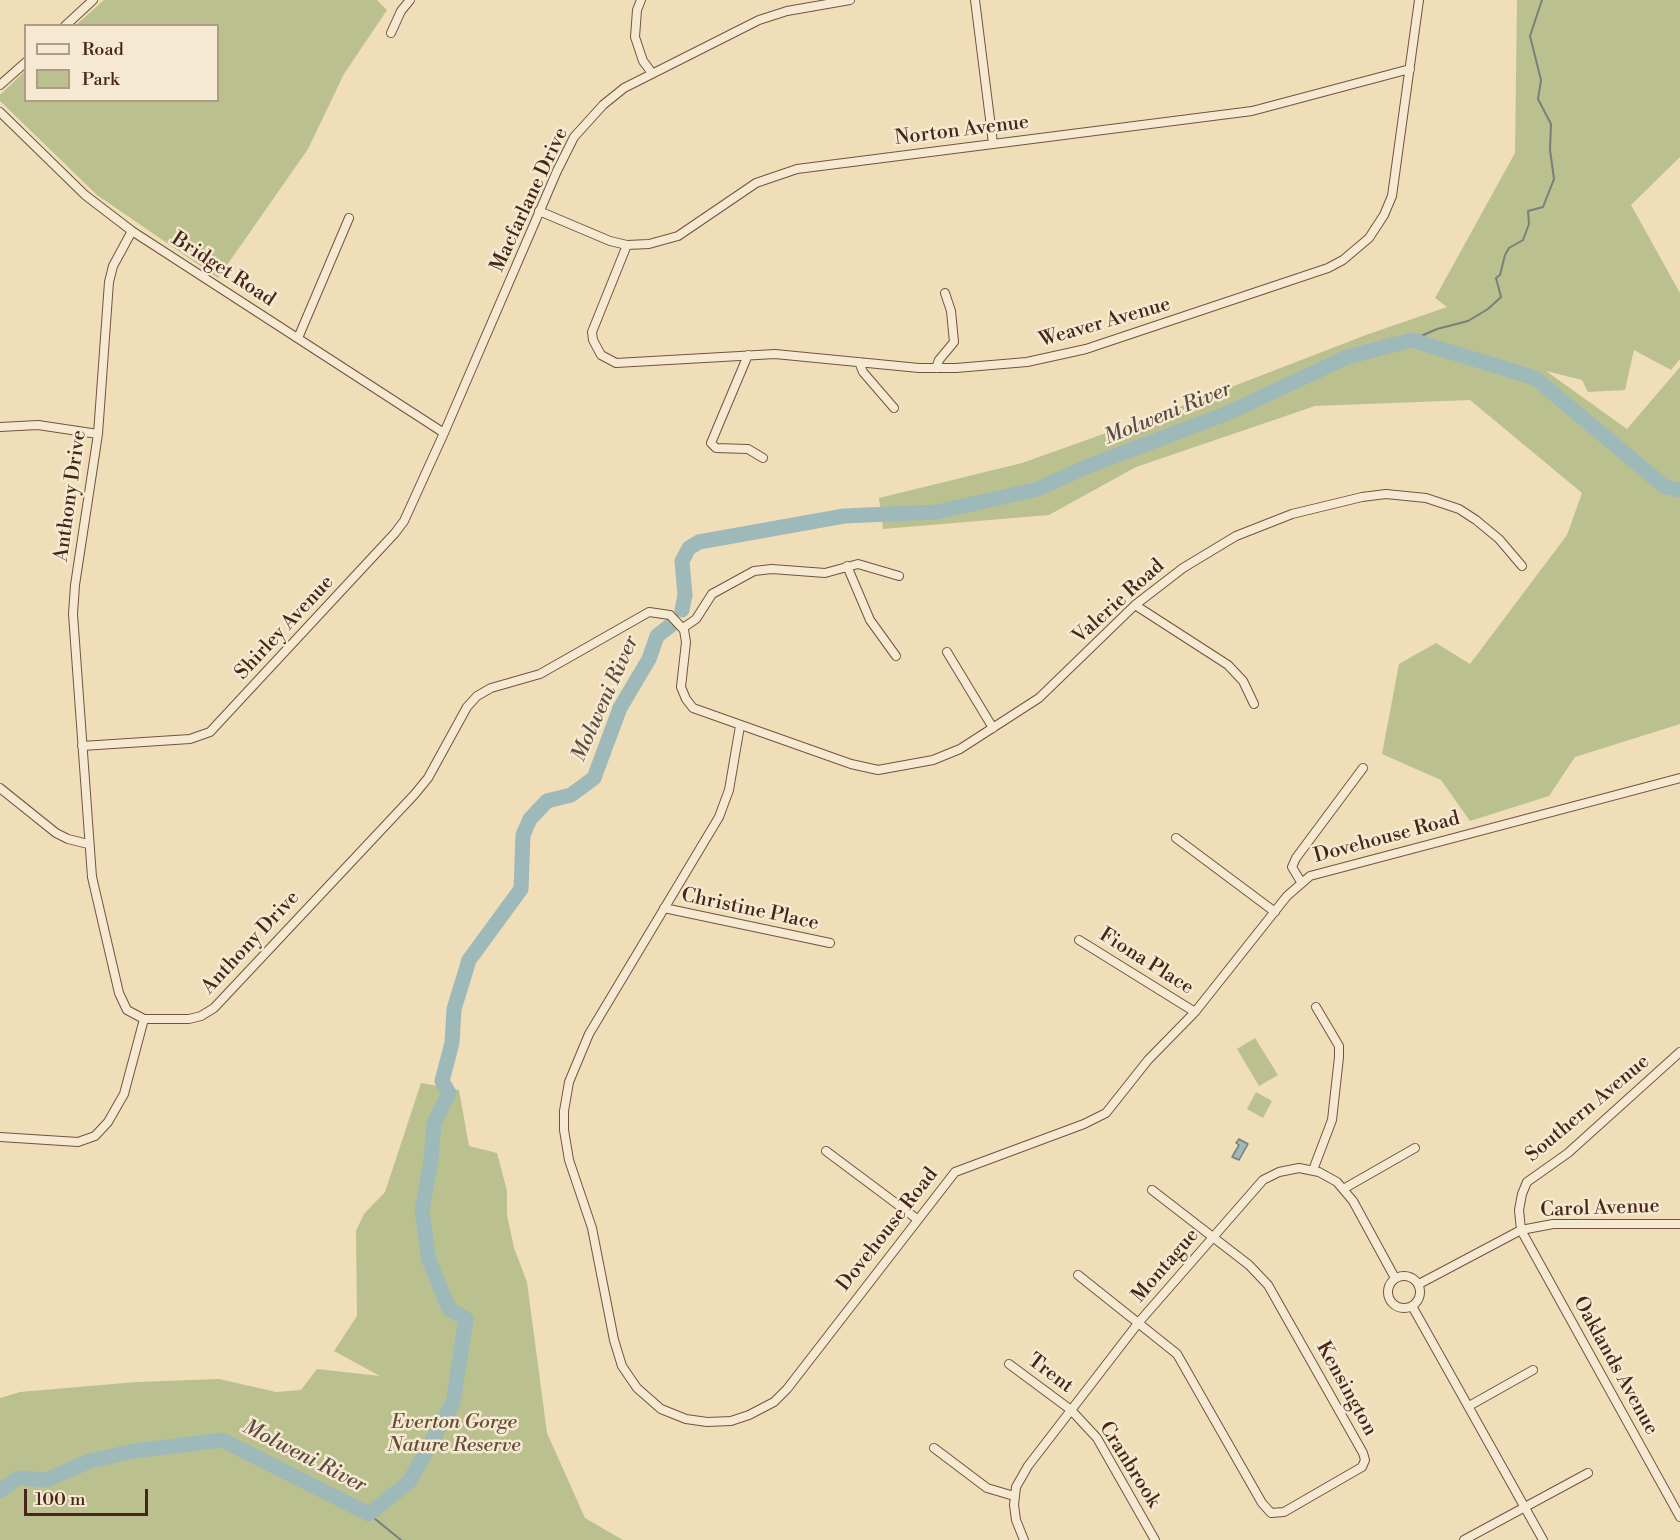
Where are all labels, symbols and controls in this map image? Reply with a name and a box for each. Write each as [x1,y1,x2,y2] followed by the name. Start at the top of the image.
[24,24,219,102] legend
[82,38,124,61] text: Road
[82,68,119,91] text: Park
[893,111,1031,151] street label: Norton Avenue
[486,124,574,276] street label: Macfarlane Drive
[167,228,279,312] street label: Bridget Road
[1037,293,1173,353] street label: Weaver Avenue
[1101,377,1235,451] water label: Molweni River
[50,429,92,563] street label: Anthony Drive
[1068,555,1170,649] street label: Valerie Road
[231,571,339,685] street label: Shirley Avenue
[567,632,645,766] water label: Molweni River
[1311,807,1463,869] street label: Dovehouse Road
[679,884,821,936] street label: Christine Place
[197,886,305,1000] street label: Anthony Drive
[1094,924,1198,1000] street label: Fiona Place
[1521,1050,1655,1168] street label: Southern Avenue
[832,1163,944,1297] street label: Dovehouse Road
[1540,1195,1660,1223] street label: Carol Avenue
[1127,1224,1205,1308] street label: Montague
[1567,1293,1663,1439] street label: Oaklands Avenue
[1310,1338,1382,1440] street label: Kensington
[1022,1349,1078,1399] street label: Trent
[387,1411,521,1458] park label: Everton Gorge Nature Reserve
[238,1415,370,1499] water label: Molweni River
[1093,1417,1165,1513] street label: Cranbrook
[27,1477,152,1515] scale bar
[35,1488,86,1511] text: 100 m

